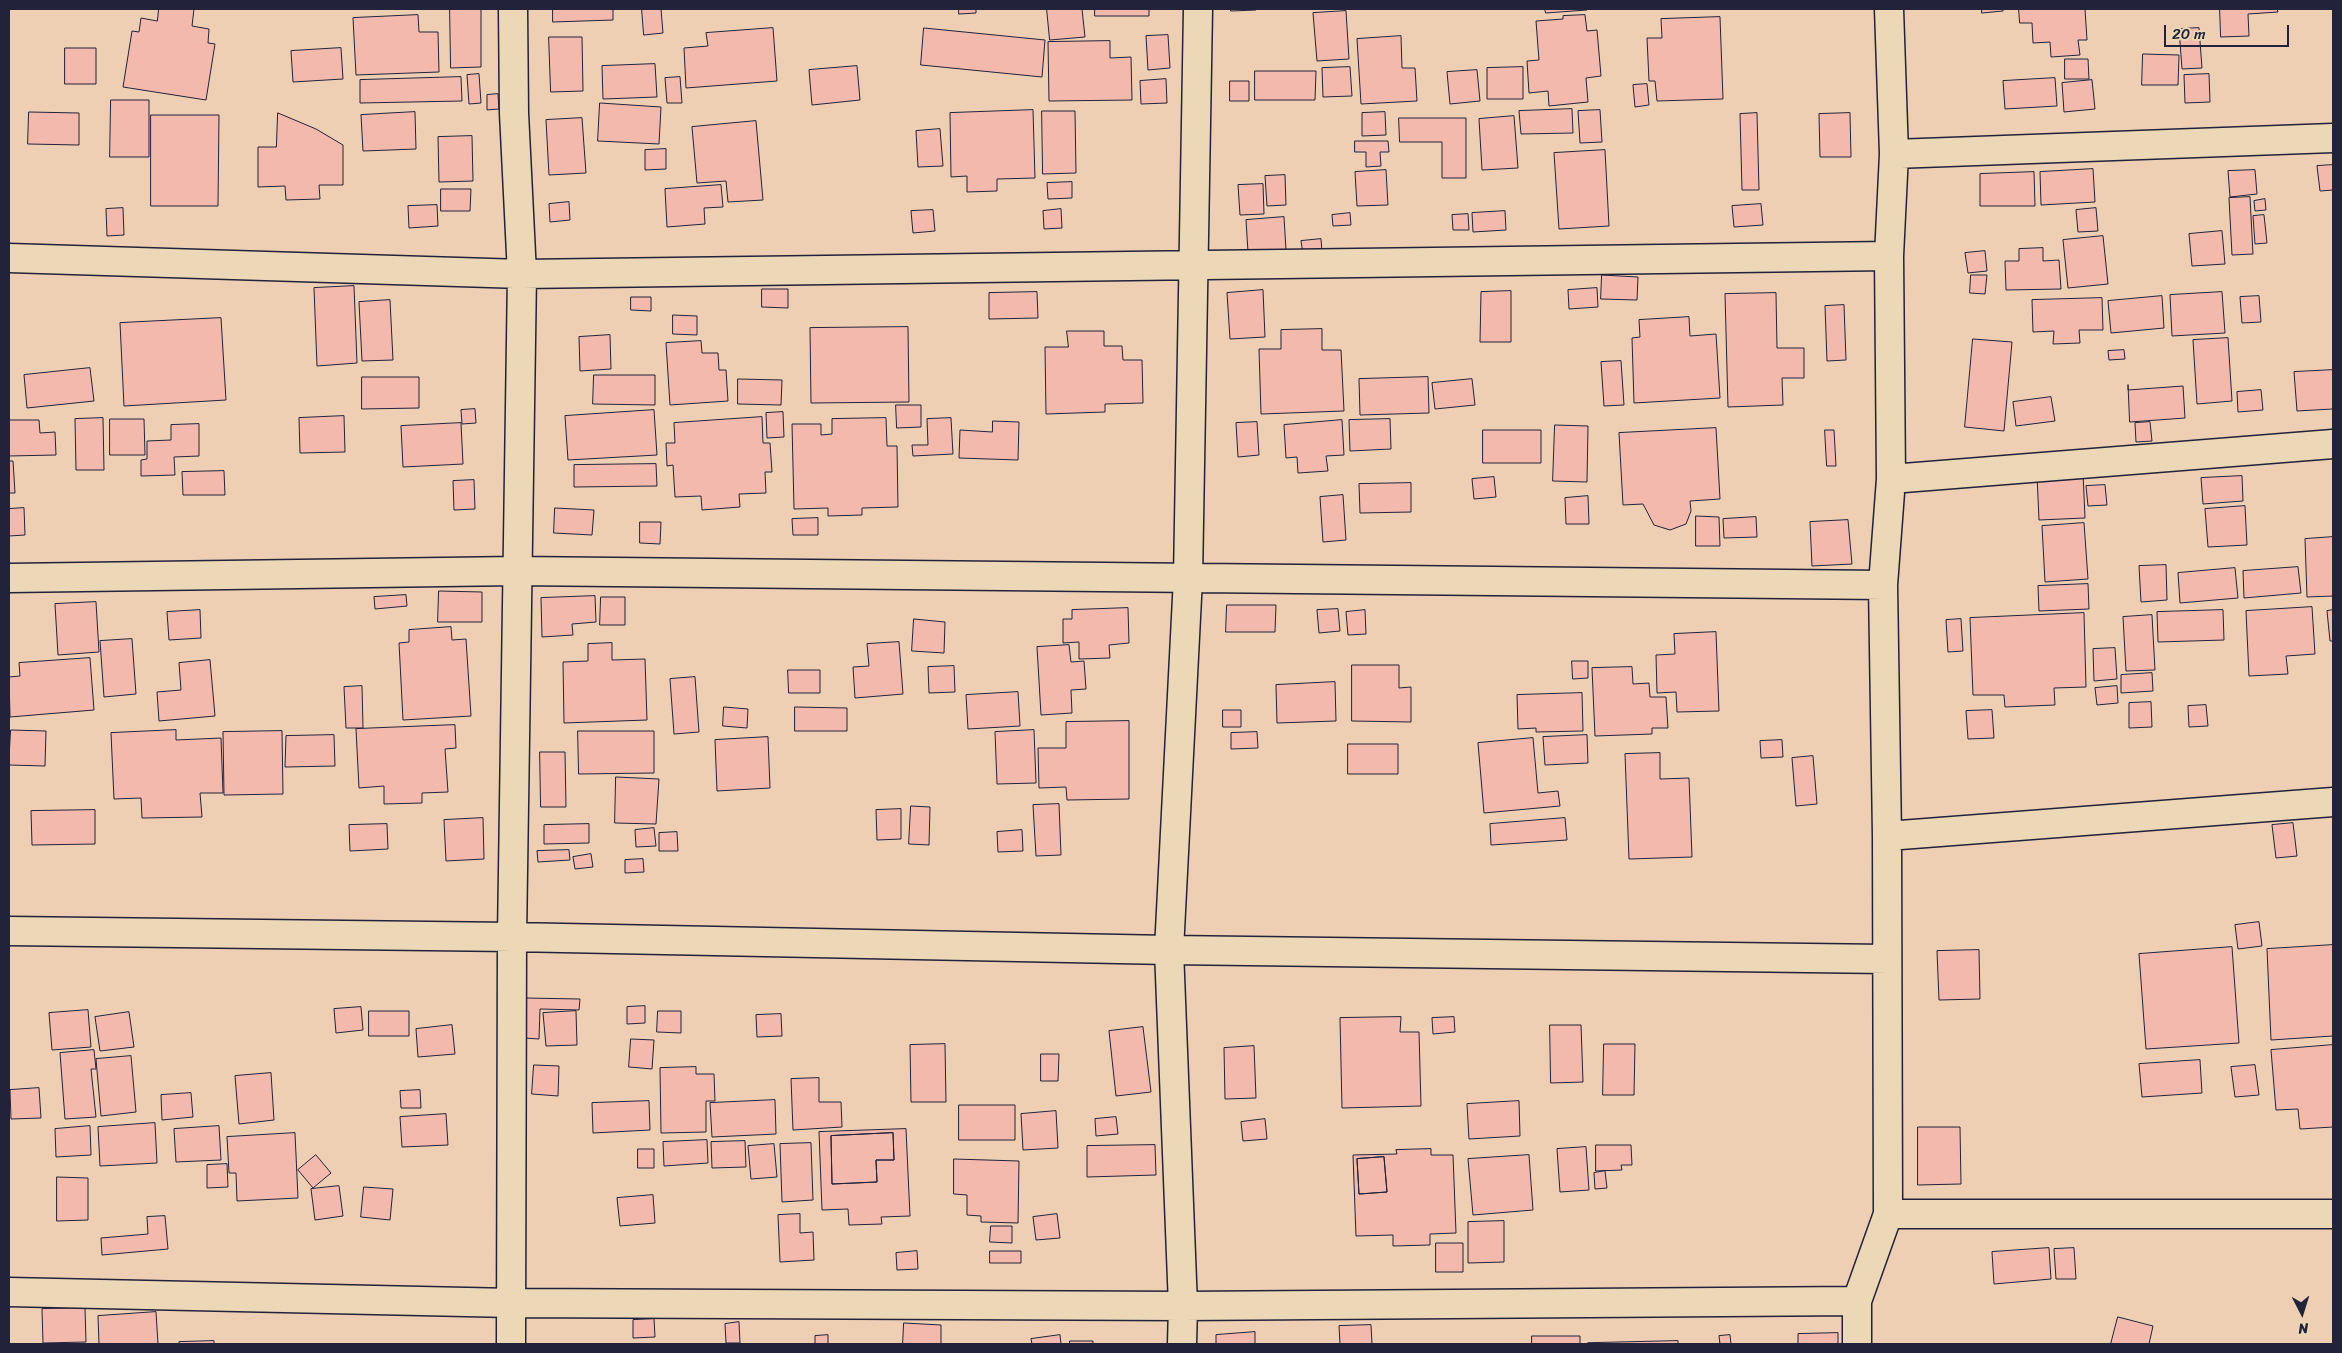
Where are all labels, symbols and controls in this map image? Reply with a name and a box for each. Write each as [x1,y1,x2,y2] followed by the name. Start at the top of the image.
[2167,15,2292,47] scale bar
[2172,21,2206,47] text: 20 m
[2277,1288,2327,1338] north arrow
[2297,1316,2309,1341] text: N

